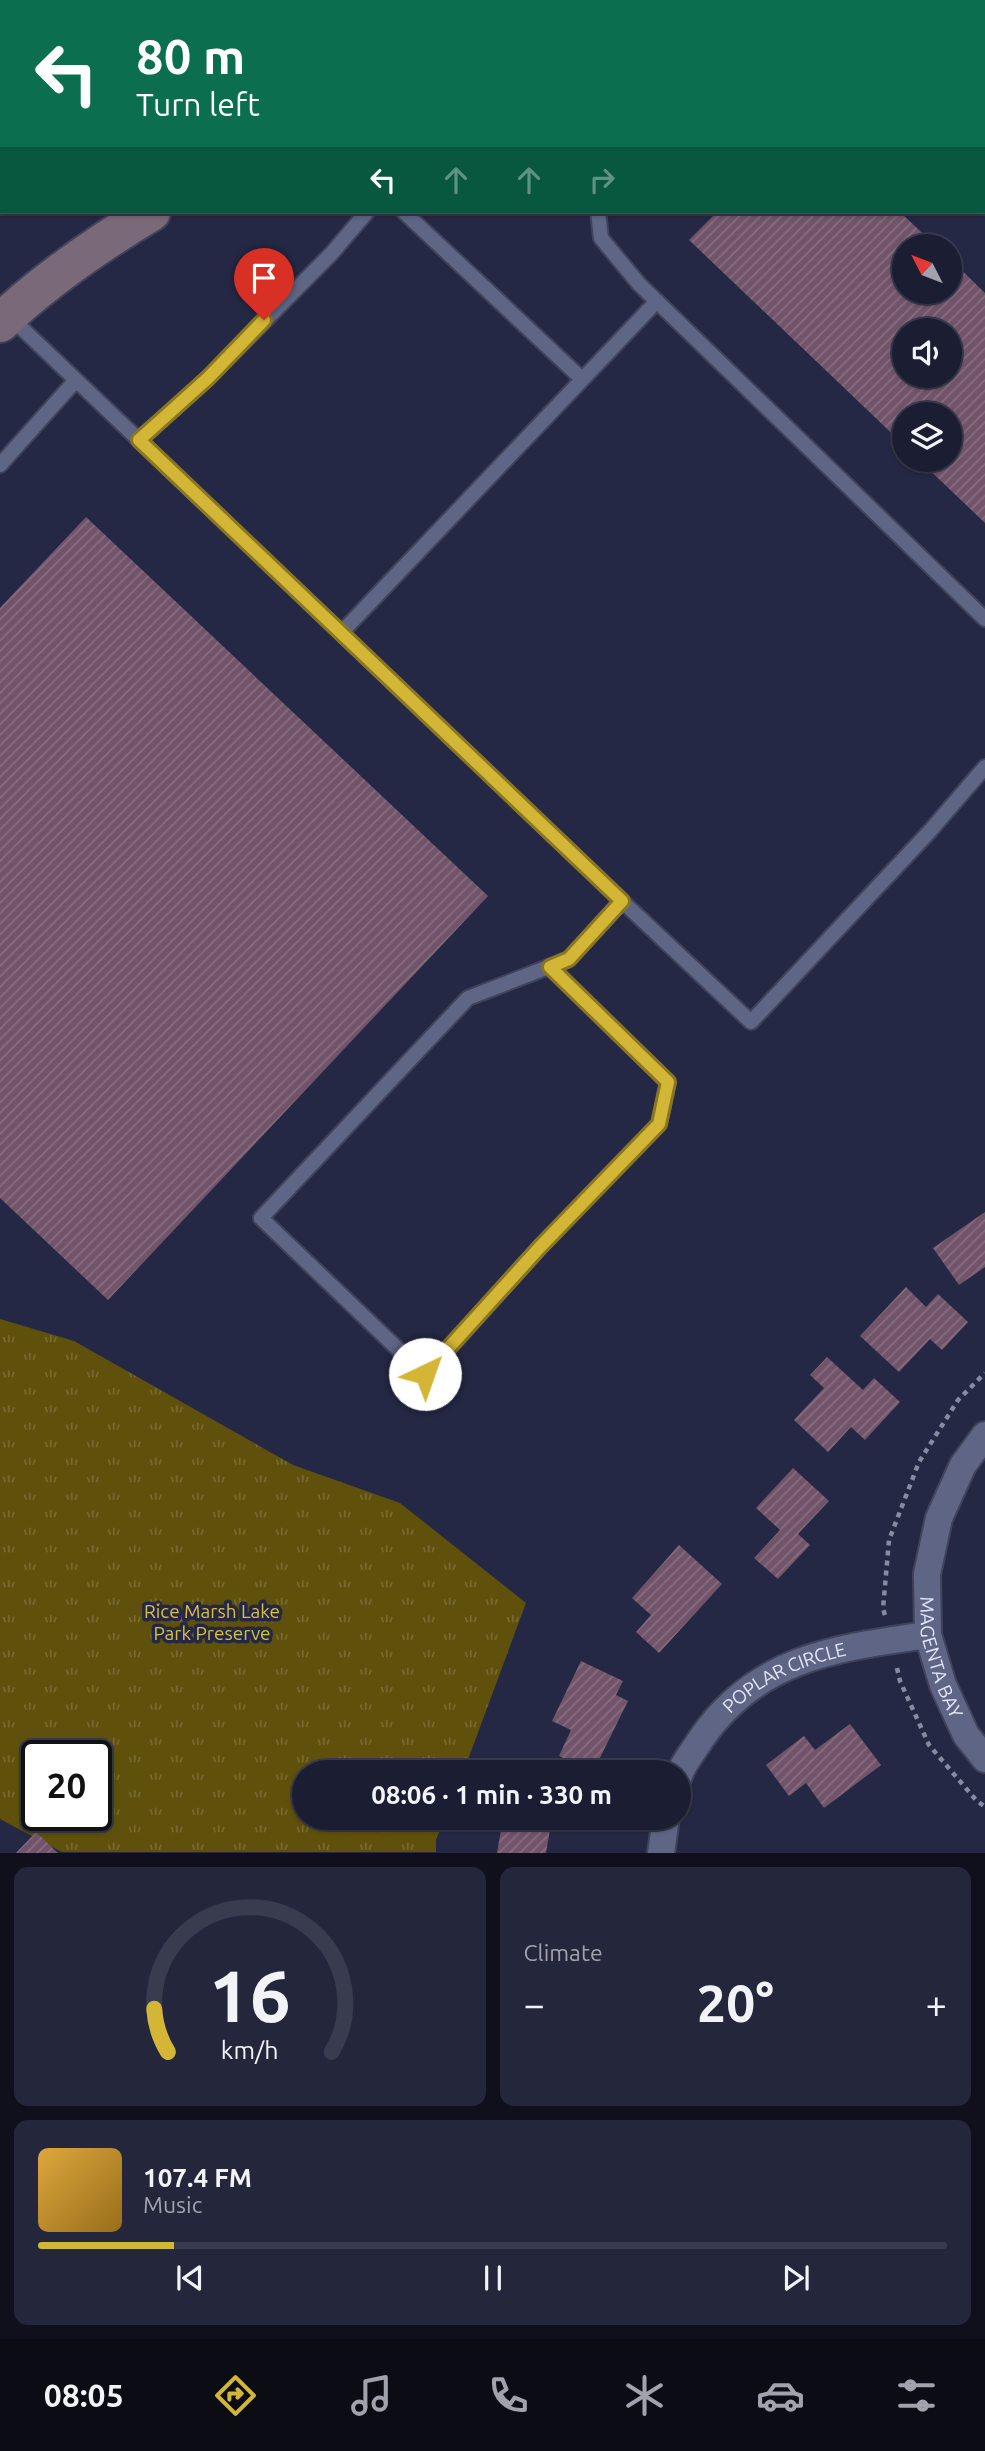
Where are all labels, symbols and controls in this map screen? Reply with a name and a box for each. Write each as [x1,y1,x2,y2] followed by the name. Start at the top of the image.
[21,28,112,119] icon: left
[136,28,245,83] text: 80 m
[136,86,260,122] text: Turn left
[364,161,402,199] icon: left
[437,161,475,199] icon: ahead
[510,161,548,199] icon: ahead
[583,161,621,199] icon: right
[892,234,962,304] north arrow
[892,234,962,472] map controls
[234,248,294,320] pin
[245,259,283,297] icon: arrive
[892,318,962,388] button: sound
[892,402,962,472] button: layers
[388,1337,462,1411] position arrow
[916,1596,968,1721] street label: MAGENTA BAY
[144,1600,280,1644] park label: Rice Marsh Lake Park Preserve
[718,1638,848,1717] street label: POPLAR CIRCLE
[21,1740,112,1831] speed limit sign: 20
[371,1780,612,1809] text: 08:06 · 1 min · 330 m
[524,1940,603,1965] text: Climate
[209,1955,291,2037] text: 16
[697,1974,774,2032] text: 20°
[524,1983,545,2025] text: −
[926,1983,947,2025] text: +
[221,2036,279,2064] text: km/h
[143,2163,252,2192] text: 107.4 FM
[143,2192,202,2217] text: Music
[171,2259,209,2297] icon: previous
[474,2259,512,2297] icon: pause
[777,2259,815,2297] icon: next
[211,2371,260,2420] icon: directions
[347,2371,396,2420] icon: music
[484,2371,533,2420] icon: phone
[620,2371,669,2420] icon: climate
[756,2371,805,2420] icon: car
[892,2371,941,2420] icon: filters
[44,2377,124,2413] text: 08:05

